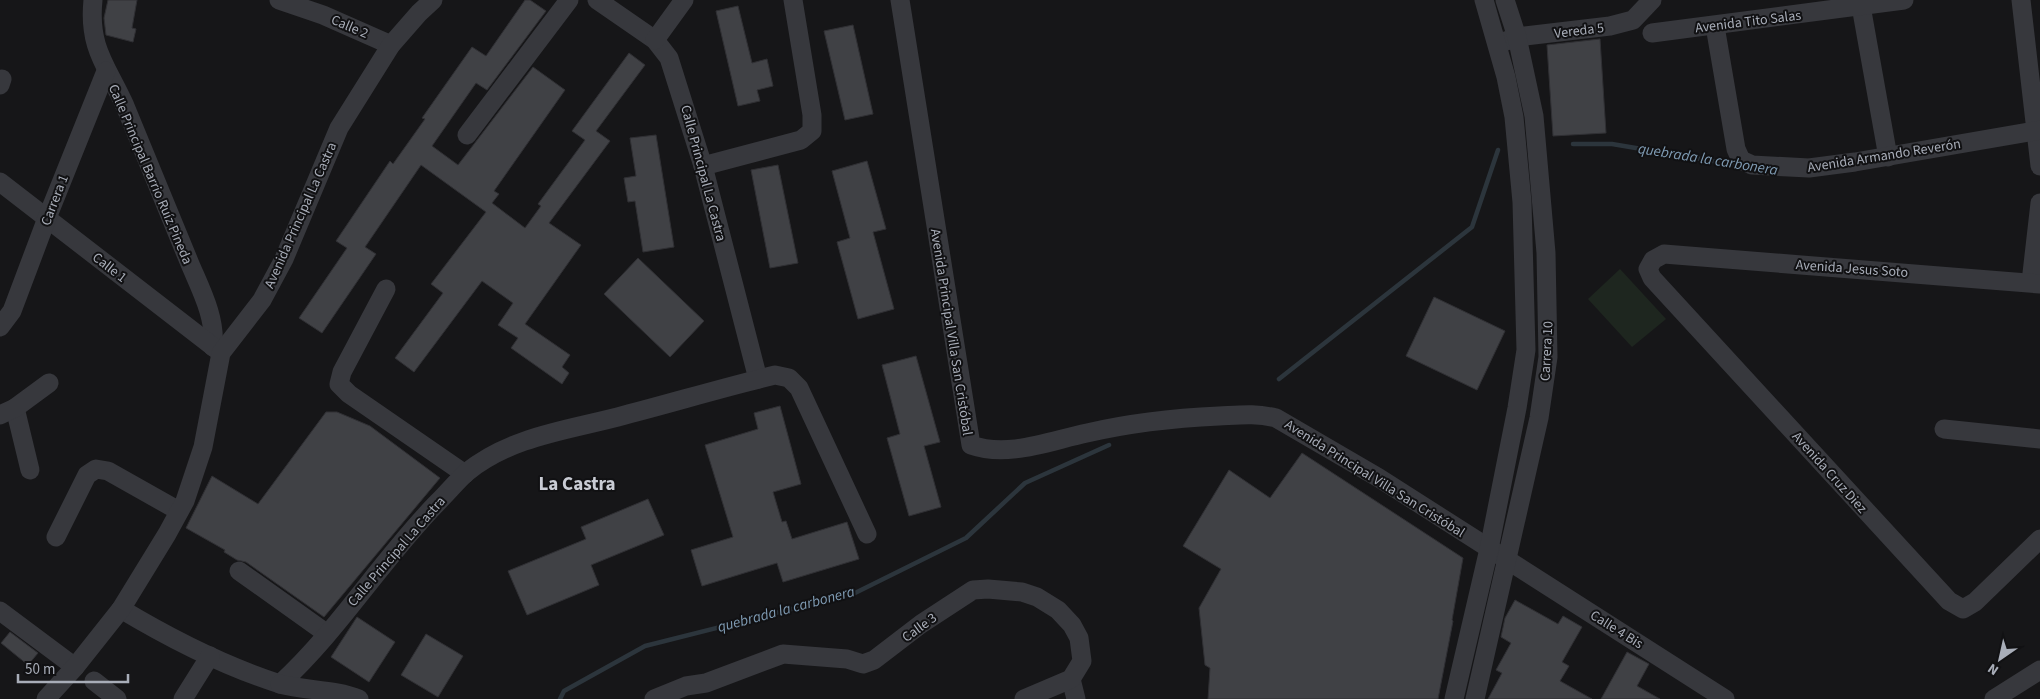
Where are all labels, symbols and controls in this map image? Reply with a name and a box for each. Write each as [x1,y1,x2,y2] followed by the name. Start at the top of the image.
[1694,6,1802,38] street label: Avenida Tito Salas
[328,10,371,44] street label: Calle 2
[1553,18,1605,44] street label: Vereda 5
[103,81,197,268] street label: Calle Principal Barrio Ruíz Pineda
[675,103,731,244] street label: Calle Principal La Castra
[1806,134,1962,178] street label: Avenida Armando Reverón
[1637,138,1779,181] water label: quebrada la carbonera
[260,139,342,292] street label: Avenida Principal La Castra
[36,172,74,229] street label: Carrera 1
[925,227,977,437] street label: Avenida Principal Villa San Cristóbal
[88,248,131,288] street label: Calle 1
[1795,255,1909,283] street label: Avenida Jesus Soto
[1535,321,1559,381] street label: Carrera 10
[1280,415,1469,543] street label: Avenida Principal Villa San Cristóbal
[1787,427,1871,518] street label: Avenida Cruz Diez
[538,471,616,498] district label: La Castra
[343,492,450,611] street label: Calle Principal La Castra
[715,581,857,638] water label: quebrada la carbonera
[1586,606,1647,654] street label: Calle 4 Bis
[898,608,941,647] street label: Calle 3
[1975,634,2025,684] north arrow
[18,652,128,684] scale bar
[1984,658,2003,680] text: N
[25,659,55,680] text: 50 m

